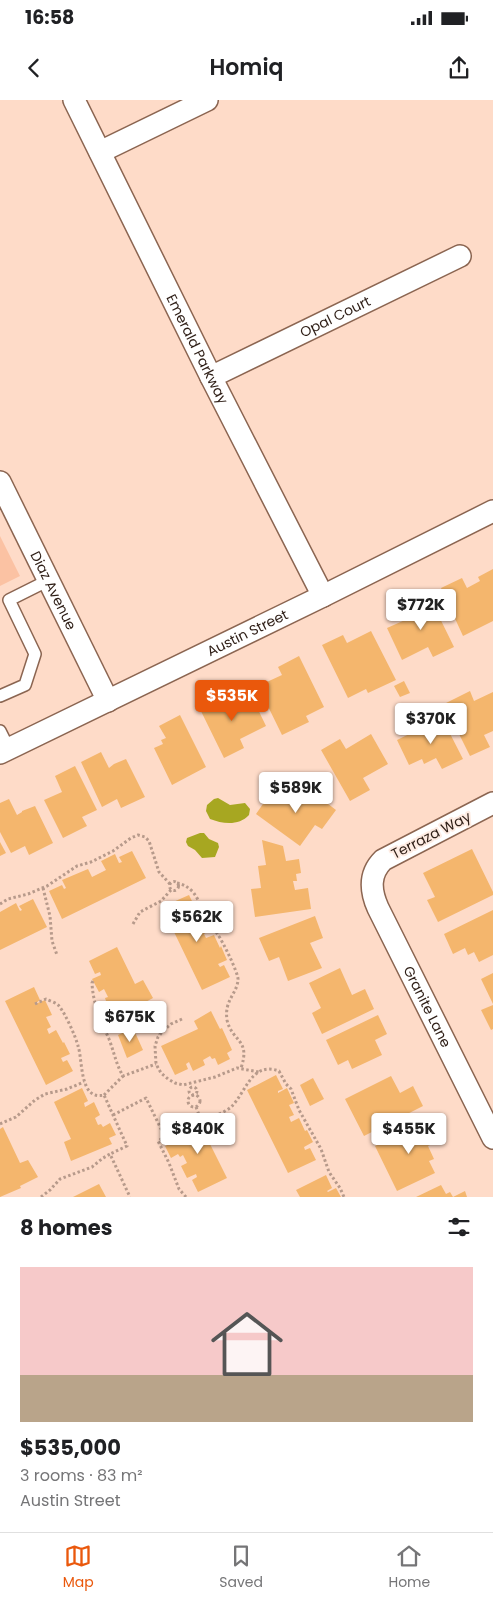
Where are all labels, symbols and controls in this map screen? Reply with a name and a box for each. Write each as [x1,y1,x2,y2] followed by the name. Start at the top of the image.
[25,4,74,31] text: 16:58
[210,52,283,83] text: Homiq
[20,54,48,82] icon: back
[445,54,473,82] icon: share
[162,291,233,408] street label: Emerald Parkway
[296,291,374,342] street label: Opal Court
[26,548,82,634] street label: Diaz Avenue
[386,588,456,631] pin: $772K
[397,593,445,616] text: $772K
[203,605,291,661] street label: Austin Street
[197,680,267,722] pin: $535K
[206,684,258,707] text: $535K
[396,702,466,745] pin: $370K
[406,707,456,730] text: $370K
[261,772,331,814] pin: $589K
[270,776,322,799] text: $589K
[388,806,474,864] street label: Terraza Way
[162,900,232,943] pin: $562K
[171,905,223,928] text: $562K
[399,962,456,1051] street label: Granite Lane
[95,1000,165,1043] pin: $675K
[105,1005,155,1028] text: $675K
[163,1112,233,1155] pin: $840K
[374,1112,444,1155] pin: $455K
[171,1117,225,1140] text: $840K
[382,1117,436,1140] text: $455K
[20,1213,112,1242] text: 8 homes
[445,1213,473,1241] icon: filters
[202,1299,292,1389] icon: home
[20,1433,121,1462] text: $535,000
[20,1464,142,1487] text: 3 rooms · 83 m²
[20,1489,121,1512] text: Austin Street
[63,1542,94,1593] tab: Map
[219,1542,263,1593] tab: Saved
[388,1542,430,1593] tab: Home

